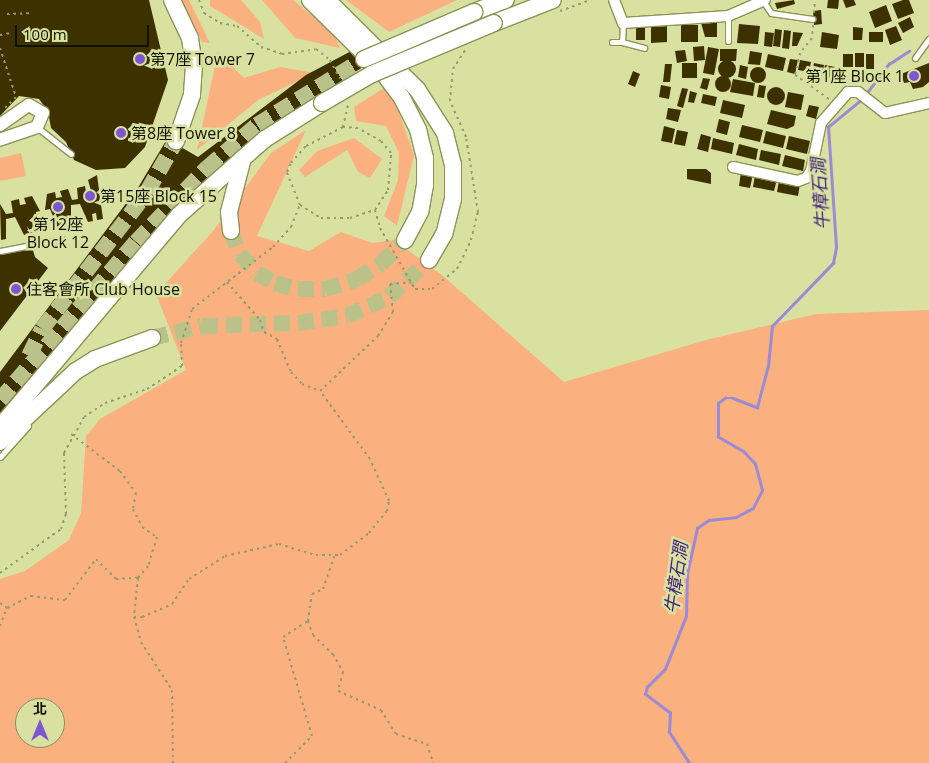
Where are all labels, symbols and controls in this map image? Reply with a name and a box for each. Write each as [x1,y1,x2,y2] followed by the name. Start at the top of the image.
[18,15,151,47] scale bar
[23,24,67,44] text: 100 m
[150,49,255,69] place label: 第7座 Tower 7
[134,53,146,65] marker: 第7座 Tower 7
[805,66,904,86] place label: 第1座 Block 1
[908,70,920,82] marker: 第1座 Block 1
[131,123,236,143] place label: 第8座 Tower 8
[115,127,127,139] marker: 第8座 Tower 8
[807,157,833,231] water label: 牛樟石澗
[100,186,217,206] place label: 第15座 Block 15
[84,190,96,202] marker: 第15座 Block 15
[52,201,64,213] marker: 第12座 Block 12
[27,214,89,252] place label: 第12座 Block 12
[26,279,180,299] place label: 住客會所 Club House
[10,283,22,295] marker: 住客會所 Club House
[660,541,692,615] water label: 牛樟石澗
[15,698,65,748] north arrow
[33,699,47,718] text: 北

